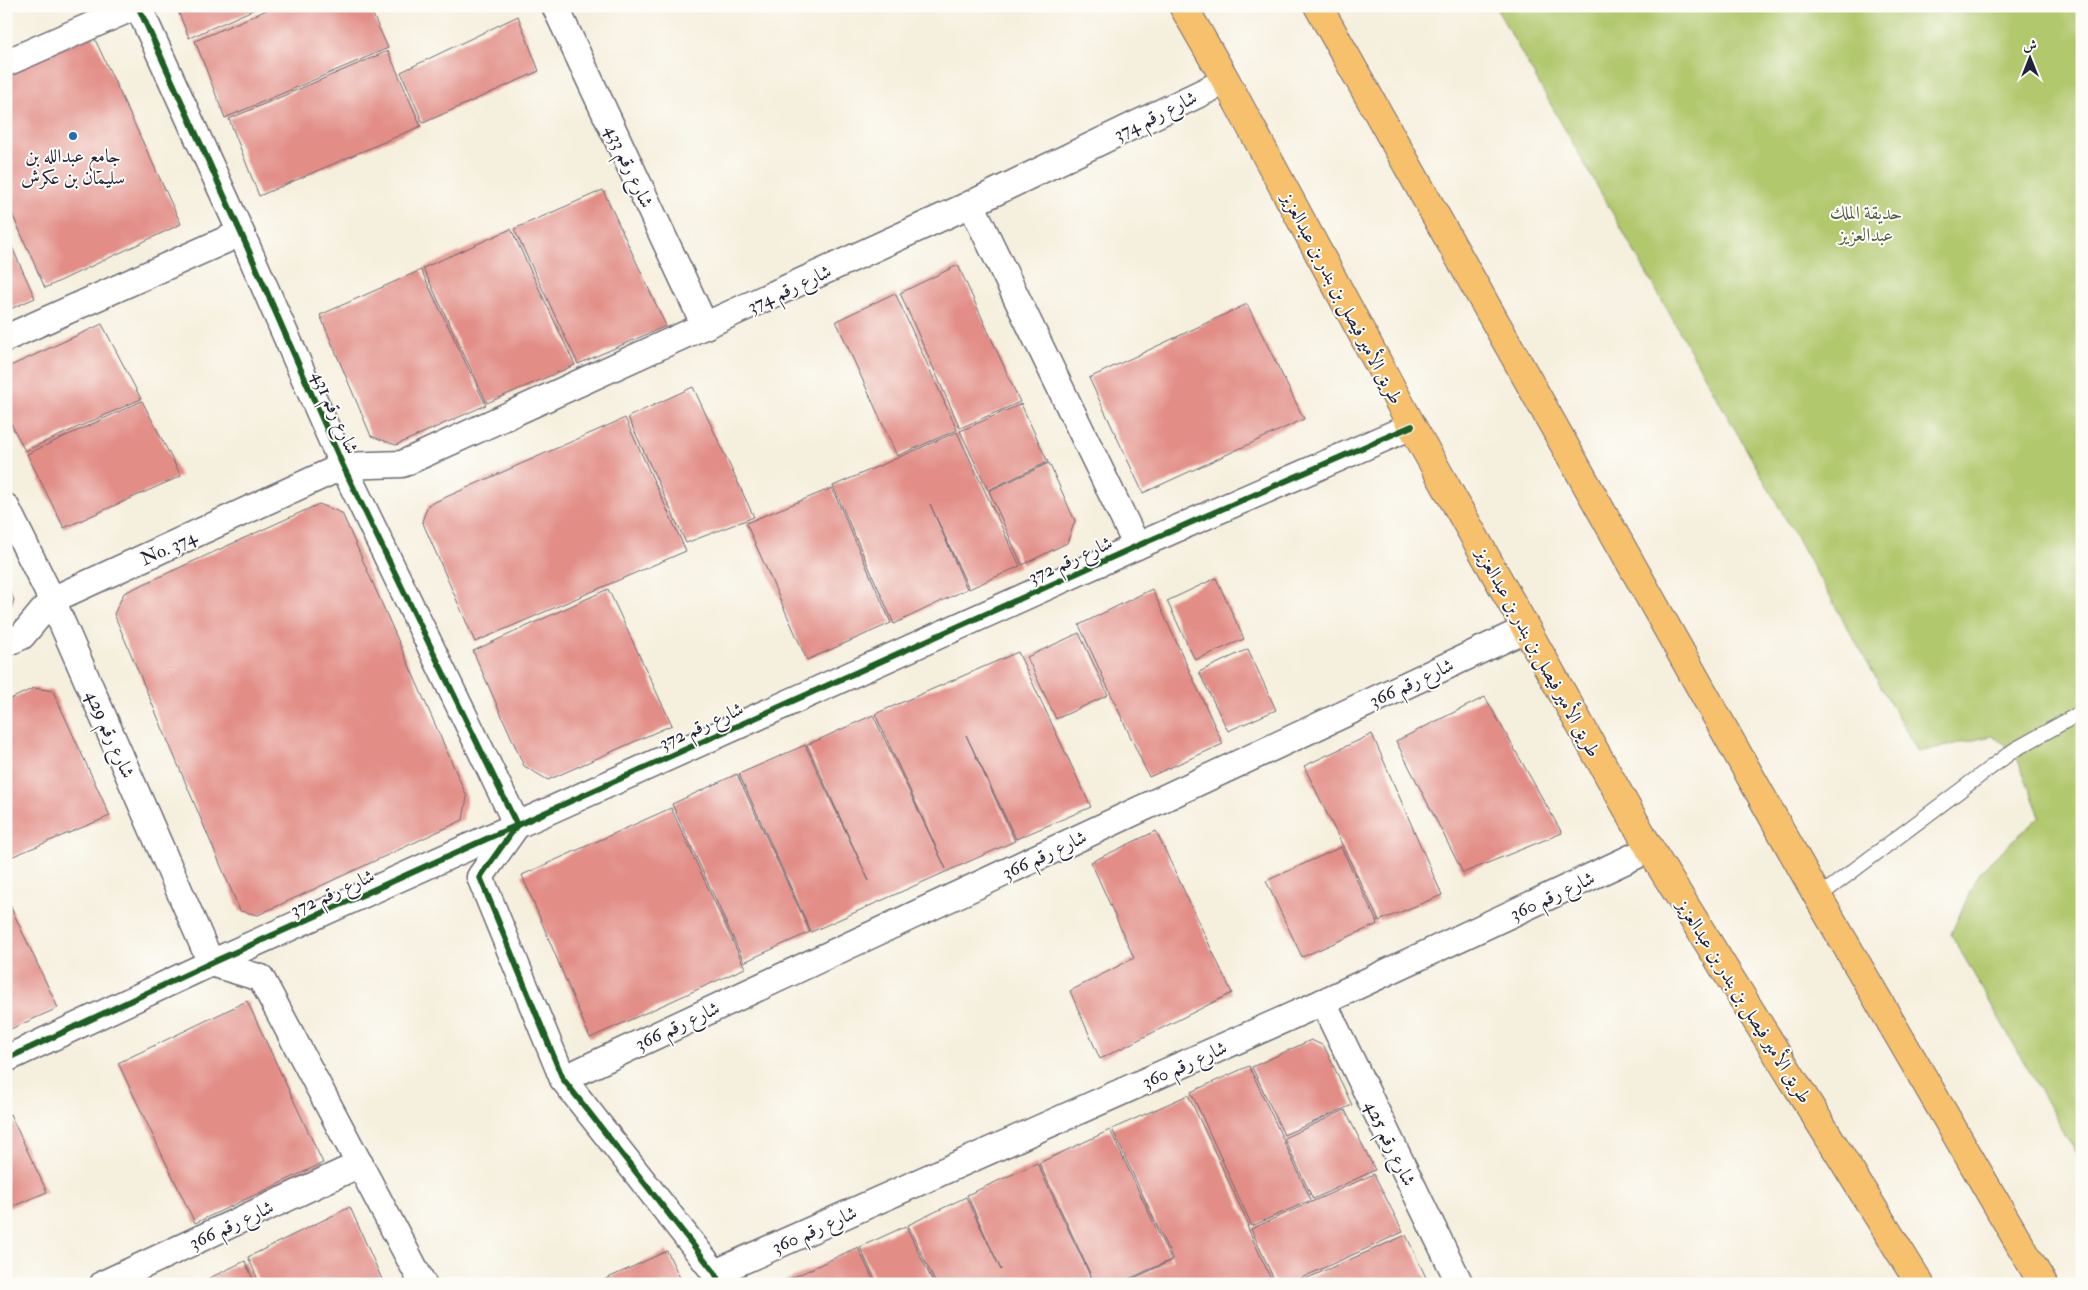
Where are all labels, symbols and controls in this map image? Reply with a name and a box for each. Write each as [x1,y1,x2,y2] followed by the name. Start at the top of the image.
[2006,32,2056,82] north arrow
[2023,37,2037,54] text: ش
[1110,85,1204,152] street label: شارع رقم 374
[594,121,659,214] street label: شارع رقم 433
[67,130,79,142] marker: جامع عبدالله بن سليمان بن عكرش
[21,144,125,190] place label: جامع عبدالله بن سليمان بن عكرش
[1274,186,1410,409] street label: طريق الأمير فيصل بن بندر بن عبدالعزيز
[1830,201,1902,247] park label: حديقة الملك عبدالعزيز
[744,259,838,324] street label: شارع رقم 374
[301,367,364,460] street label: شارع رقم 431
[137,524,201,571] street label: No. 374
[1025,531,1119,595] street label: شارع رقم 372
[1469,541,1608,762] street label: طريق الأمير فيصل بن بندر بن عبدالعزيز
[1365,653,1460,718] street label: شارع رقم 366
[75,687,140,785] street label: شارع رقم 429
[656,697,750,761] street label: شارع رقم 372
[998,825,1093,890] street label: شارع رقم 366
[287,864,381,928] street label: شارع رقم 372
[1506,866,1601,931] street label: شارع رقم 360
[1670,892,1819,1109] street label: طريق الأمير فيصل بن بندر بن عبدالعزيز
[631,996,726,1061] street label: شارع رقم 366
[1138,1036,1233,1100] street label: شارع رقم 360
[1354,1097,1421,1193] street label: شارع رقم 425
[185,1195,280,1260] street label: شارع رقم 366
[768,1201,863,1265] street label: شارع رقم 360

